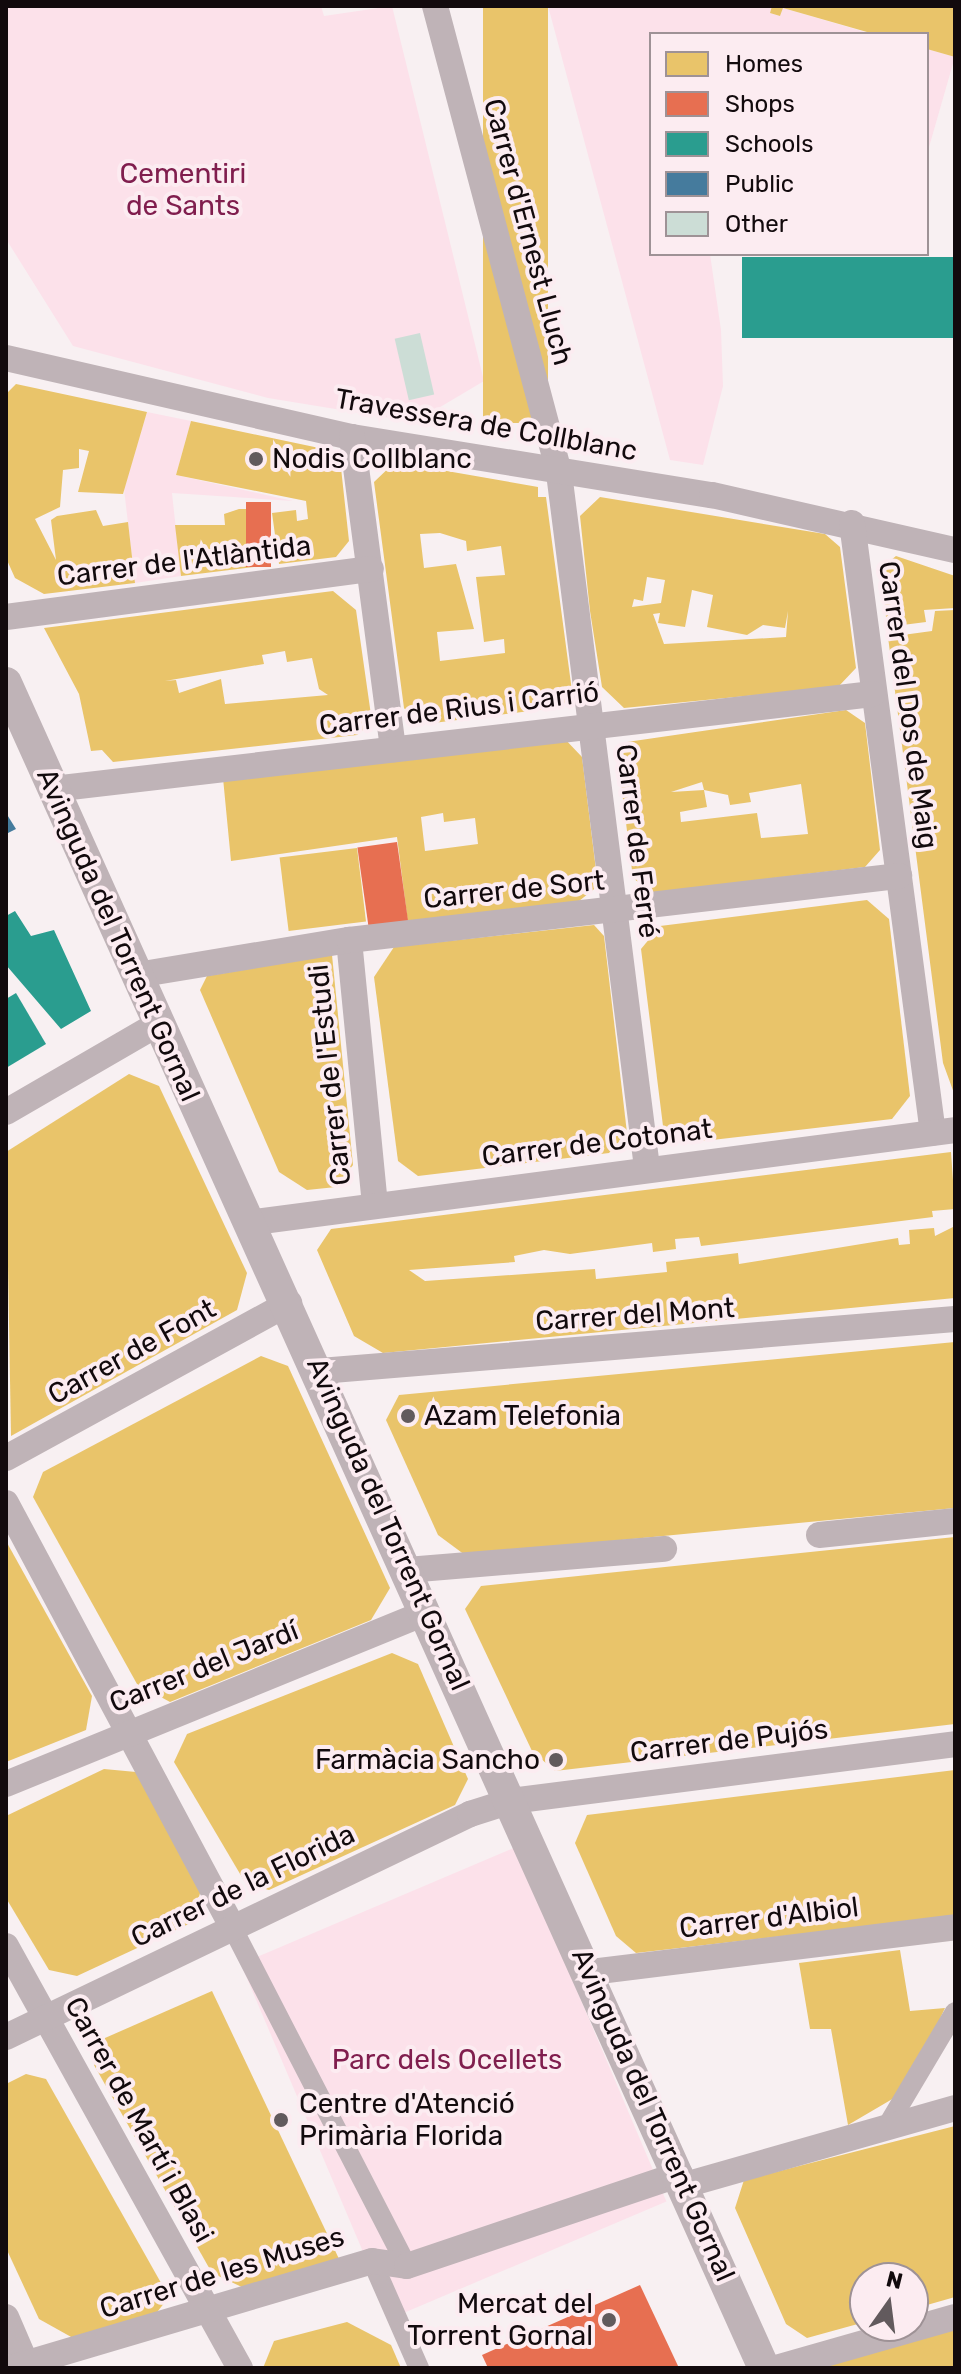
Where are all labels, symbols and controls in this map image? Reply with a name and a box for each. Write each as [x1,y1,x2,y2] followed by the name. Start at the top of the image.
[649,32,929,256] legend
[725,50,803,78] text: Homes
[725,90,795,118] text: Shops
[476,95,580,369] street label: Carrer d'Ernest Lluch
[725,130,813,158] text: Schools
[120,157,246,223] park label: Cementiri de Sants
[725,170,794,198] text: Public
[725,210,788,238] text: Other
[332,382,640,468] street label: Travessera de Collblanc
[272,442,472,476] place label: Nodis Collblanc
[247,450,265,468] marker: Nodis Collblanc
[55,529,313,593] street label: Carrer de l'Atlàntida
[871,558,945,852] street label: Carrer del Dos de Maig
[317,675,601,743] street label: Carrer de Rius i Carrió
[608,742,666,940] street label: Carrer de Ferré
[29,763,207,1107] street label: Avinguda del Torrent Gornal
[421,864,607,916] street label: Carrer de Sort
[302,962,358,1188] street label: Carrer de l'Estudi
[480,1112,714,1174] street label: Carrer de Cotonat
[534,1291,736,1339] street label: Carrer del Mont
[42,1292,222,1412] street label: Carrer de Font
[299,1352,477,1696] street label: Avinguda del Torrent Gornal
[424,1399,622,1433] place label: Azam Telefonia
[399,1407,417,1425] marker: Azam Telefonia
[104,1614,304,1720] street label: Carrer del Jardí
[628,1712,830,1770] street label: Carrer de Pujós
[315,1743,540,1777] place label: Farmàcia Sancho
[547,1751,565,1769] marker: Farmàcia Sancho
[125,1817,361,1955] street label: Carrer de la Florida
[677,1890,861,1946] street label: Carrer d'Albiol
[564,1943,742,2287] street label: Avinguda del Torrent Gornal
[57,1991,221,2249] street label: Carrer de Martí i Blasi
[332,2043,562,2077] park label: Parc dels Ocellets
[299,2087,515,2153] place label: Centre d'Atenció Primària Florida
[270,2109,292,2131] marker: Centre d'Atenció Primària Florida
[95,2220,349,2326] street label: Carrer de les Muses
[849,2262,929,2342] north arrow
[883,2265,905,2295] text: N
[407,2287,593,2353] place label: Mercat del Torrent Gornal
[600,2311,618,2329] marker: Mercat del Torrent Gornal

